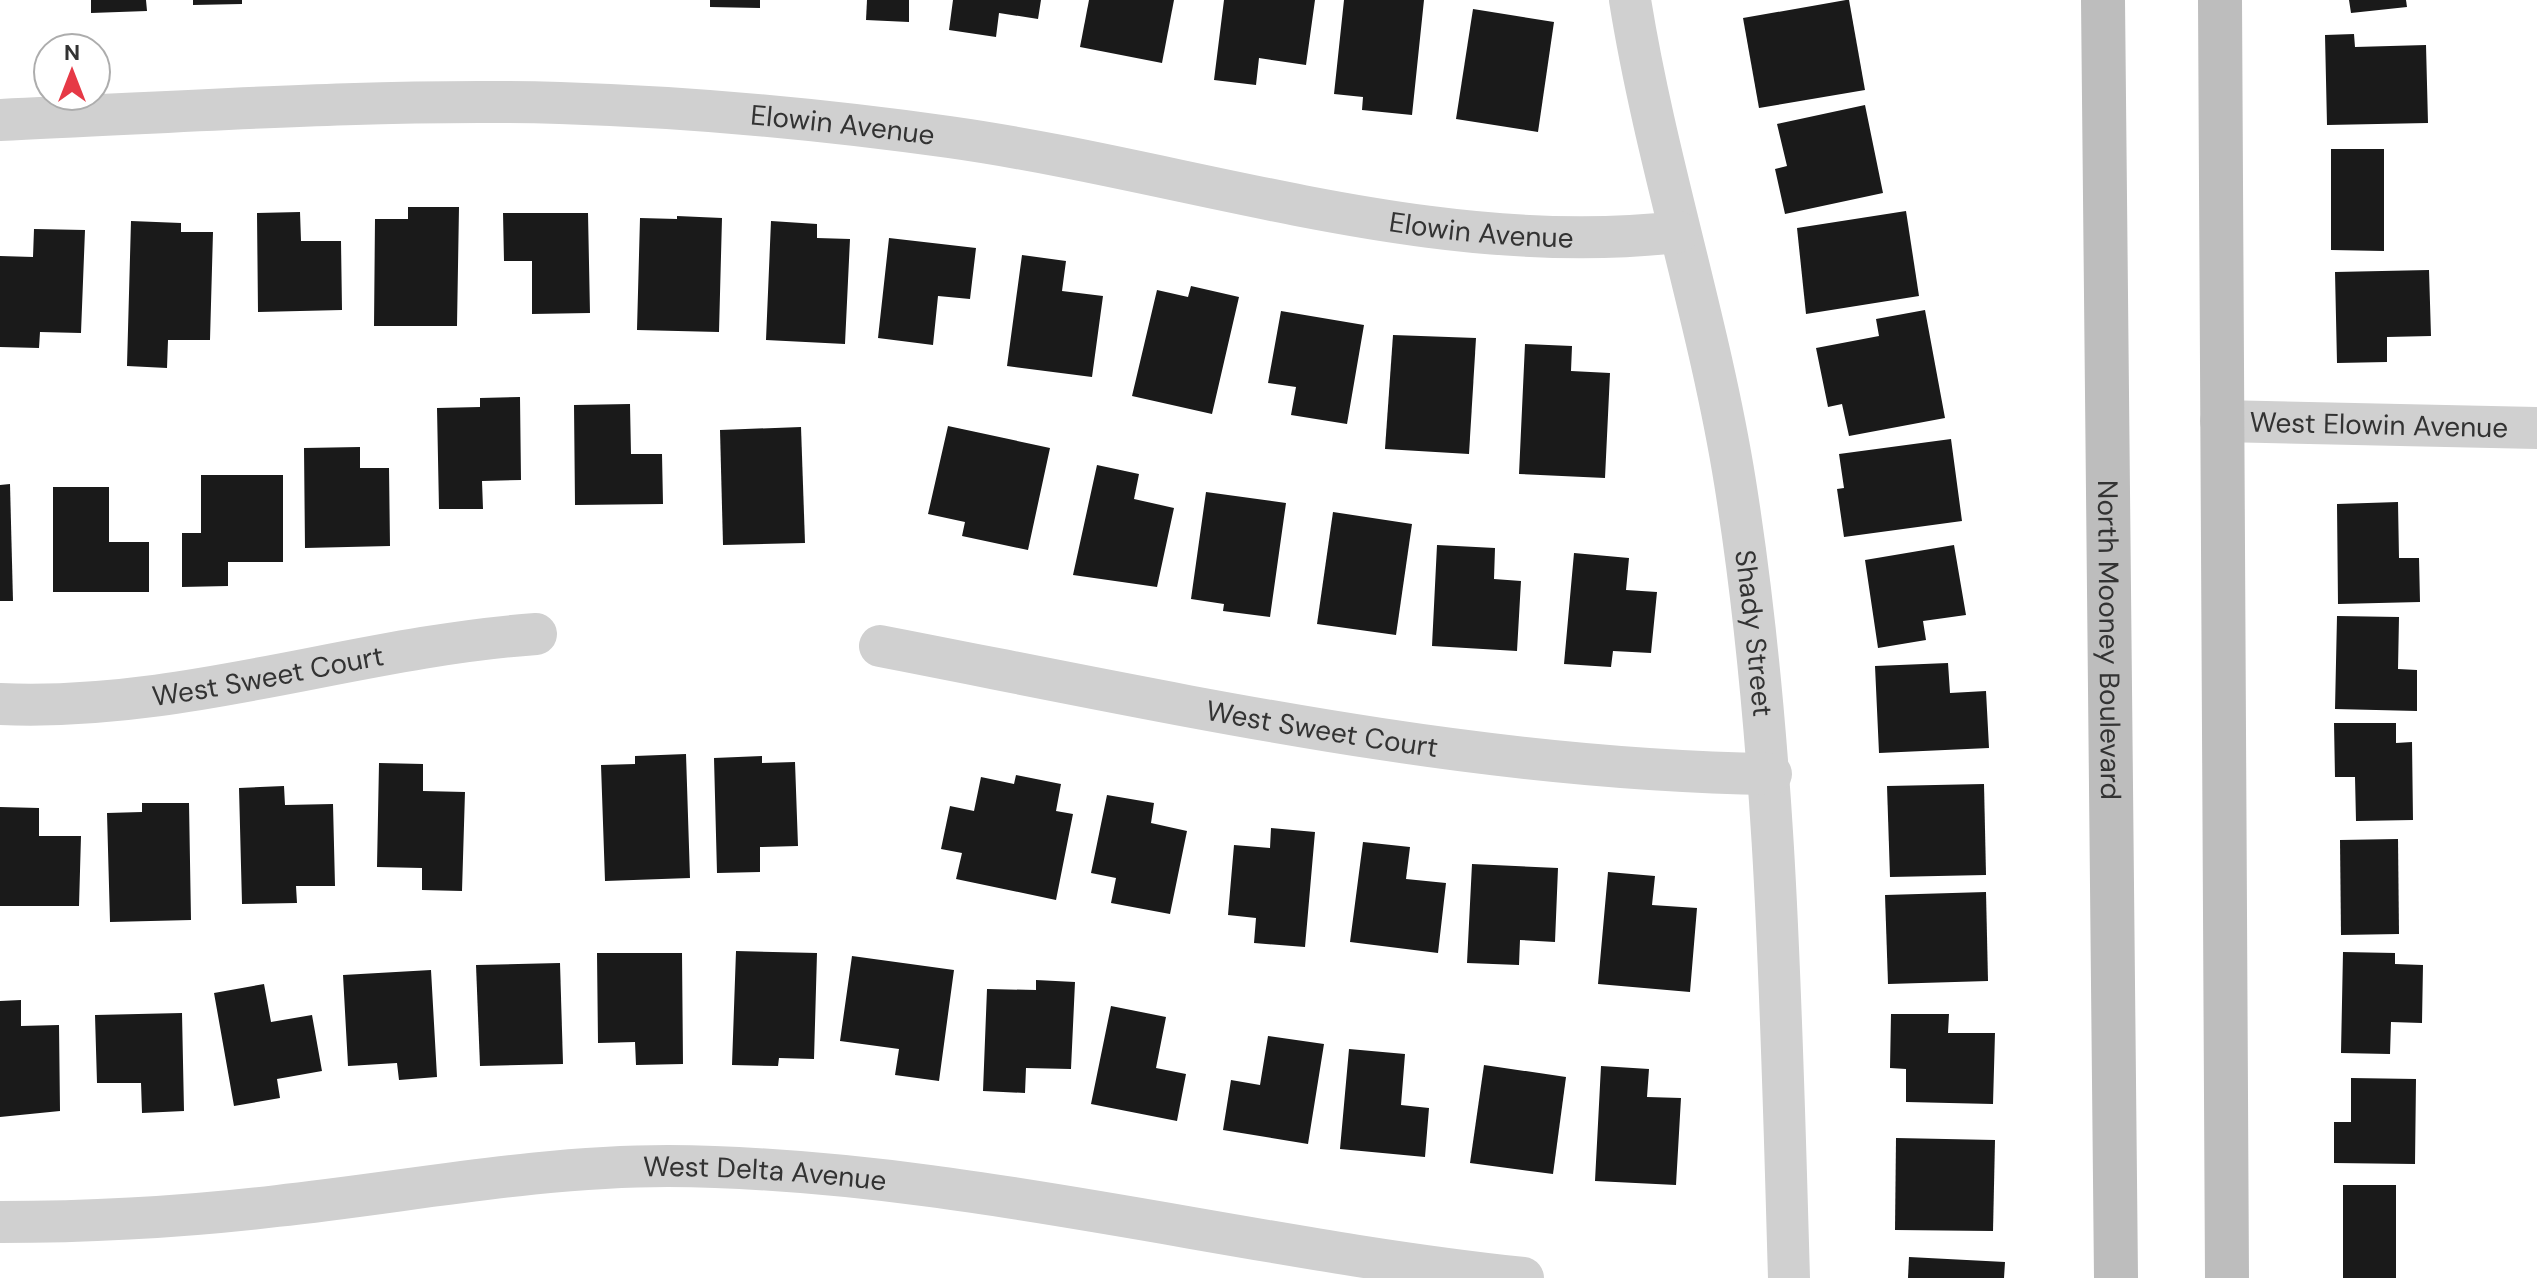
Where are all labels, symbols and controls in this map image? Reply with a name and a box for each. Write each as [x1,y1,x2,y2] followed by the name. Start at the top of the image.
[32,32,112,112] north arrow
[64,38,80,67] text: N
[749,96,937,153] street label: Elowin Avenue
[1387,203,1574,256] street label: Elowin Avenue
[2249,403,2509,446] street label: West Elowin Avenue
[2089,480,2130,800] street label: North Mooney Boulevard
[1727,548,1782,718] street label: Shady Street
[150,637,386,715] street label: West Sweet Court
[1203,691,1441,766] street label: West Sweet Court
[643,1147,888,1199] street label: West Delta Avenue

